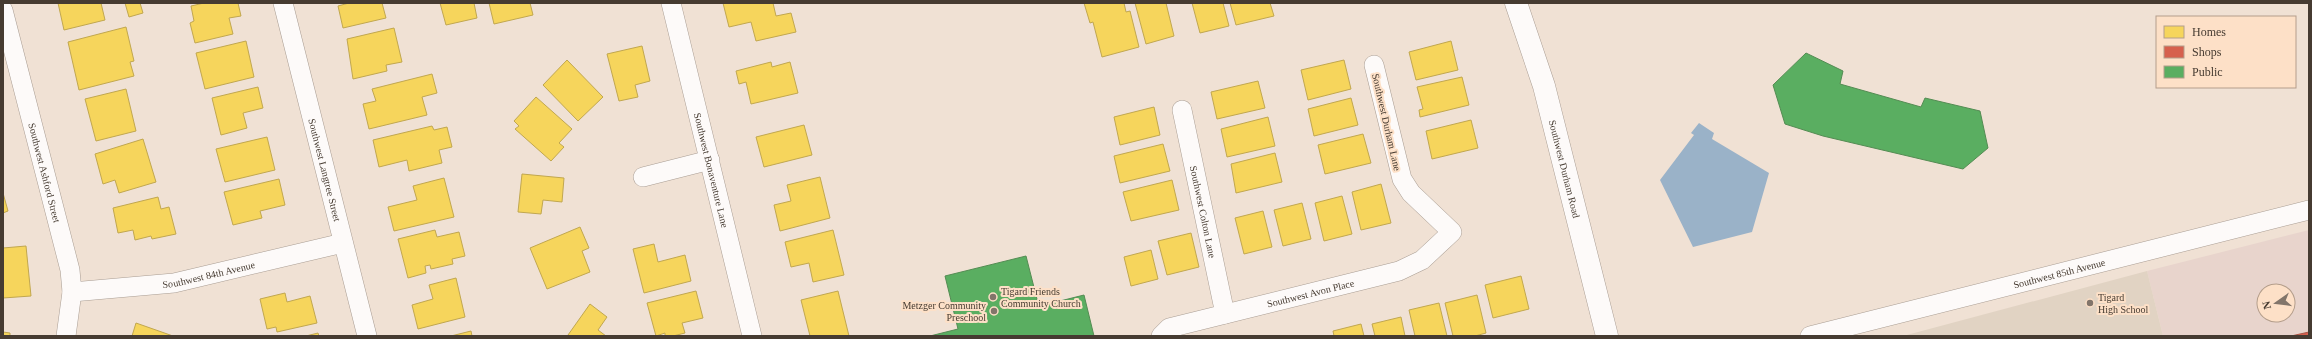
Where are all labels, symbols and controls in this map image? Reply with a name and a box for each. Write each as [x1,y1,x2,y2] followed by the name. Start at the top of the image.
[2156,16,2296,88] legend
[2192,25,2226,39] text: Homes
[2192,45,2222,59] text: Shops
[2192,65,2223,79] text: Public
[1370,72,1403,172] street label: Southwest Durham Lane
[692,112,731,229] street label: Southwest Bonaventure Lane
[306,117,343,223] street label: Southwest Langtree Street
[1547,119,1582,219] street label: Southwest Durham Road
[26,122,63,224] street label: Southwest Ashford Street
[1188,165,1218,260] street label: Southwest Colton Lane
[2012,257,2107,290] street label: Southwest 85th Avenue
[162,259,256,290] street label: Southwest 84th Avenue
[1266,277,1356,310] street label: Southwest Avon Place
[2256,283,2296,323] north arrow
[1001,286,1081,309] place label: Tigard Friends Community Church
[988,292,998,302] marker: Tigard Friends Community Church
[2098,292,2149,315] place label: Tigard High School
[2085,298,2095,308] marker: Tigard High School
[902,300,986,323] place label: Metzger Community Preschool
[2260,300,2273,311] text: N
[989,306,999,316] marker: Metzger Community Preschool

